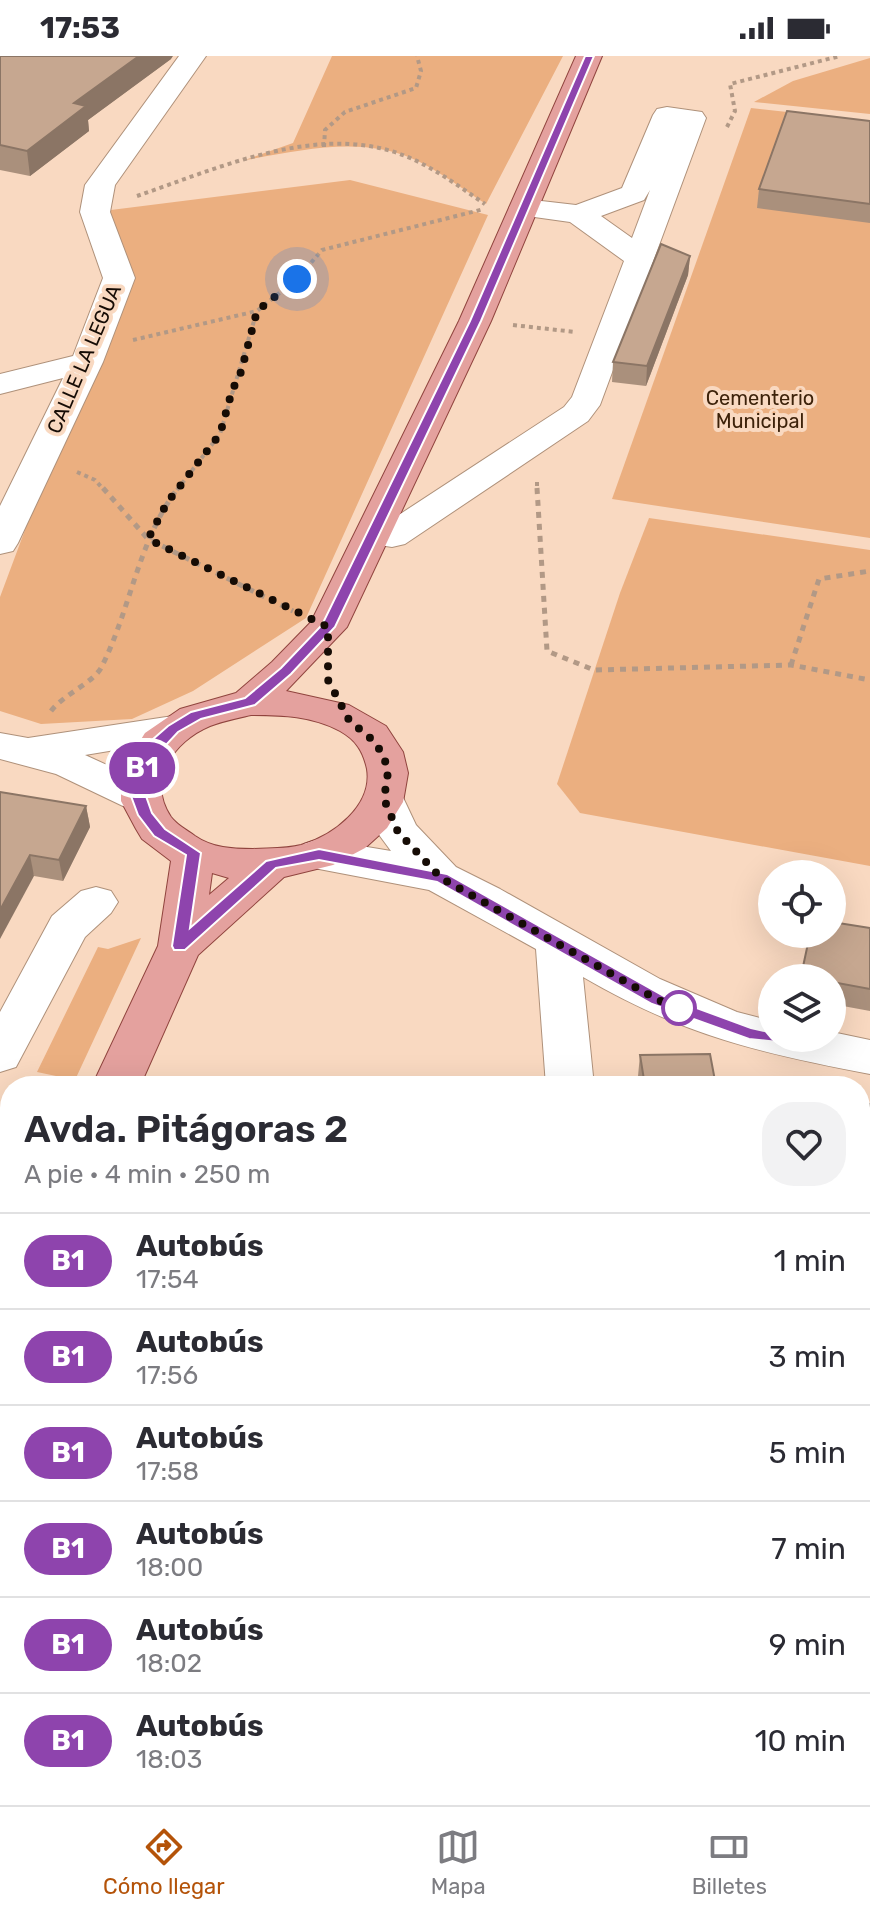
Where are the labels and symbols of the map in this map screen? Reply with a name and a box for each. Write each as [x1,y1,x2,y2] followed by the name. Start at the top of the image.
[277,259,317,299] your location
[42,281,126,437] street label: CALLE LA LEGUA
[706,386,814,433] park label: Cementerio Municipal
[106,742,178,794] line badge: B1
[662,991,696,1025] unlabelled marker

